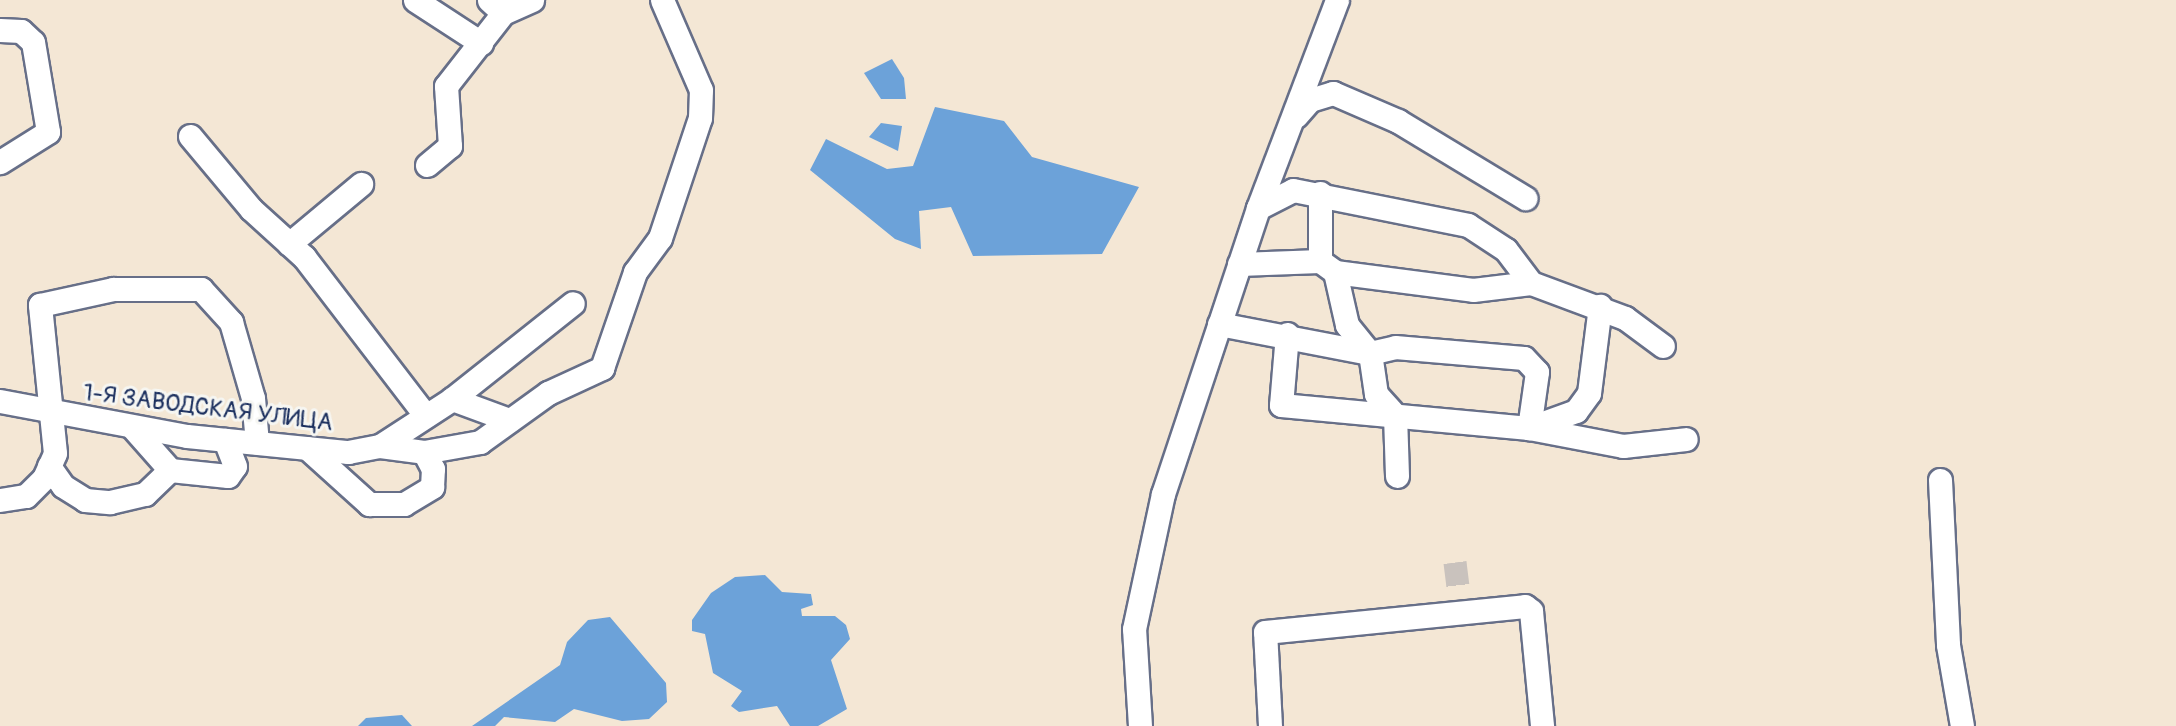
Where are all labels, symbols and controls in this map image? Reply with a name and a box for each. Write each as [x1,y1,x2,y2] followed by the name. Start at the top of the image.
[82,378,334,438] street label: 1-Я ЗАВОДСКАЯ УЛИЦА

